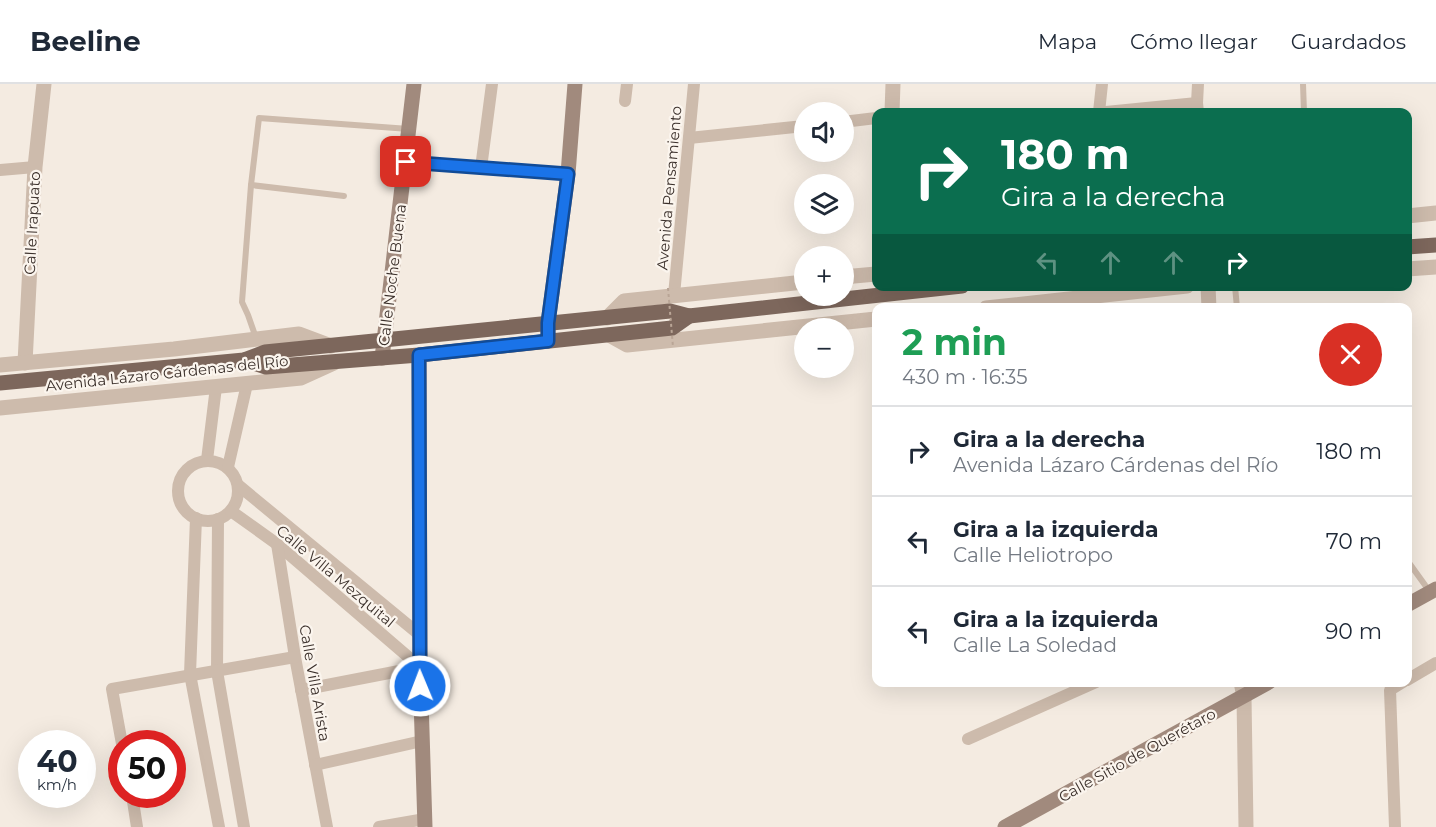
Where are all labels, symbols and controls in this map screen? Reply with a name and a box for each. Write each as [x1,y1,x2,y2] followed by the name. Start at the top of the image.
[30,24,141,58] text: Beeline
[1038,29,1097,54] text: Mapa
[1130,29,1258,54] text: Cómo llegar
[1291,29,1406,54] text: Guardados
[794,102,854,378] map controls
[794,102,854,162] button: sound
[652,105,686,271] street label: Avenida Pensamiento
[1001,128,1130,180] text: 180 m
[902,132,980,210] icon: right
[380,136,431,187] pin
[389,145,422,178] icon: arrive
[20,171,44,275] street label: Calle Irapuato
[794,174,854,234] button: layers
[1001,180,1226,213] text: Gira a la derecha
[374,203,410,347] street label: Calle Noche Buena
[794,246,854,306] button: +
[1031,246,1064,279] icon: left
[1094,246,1127,279] icon: ahead
[1157,246,1190,279] icon: ahead
[1220,246,1253,279] icon: right
[794,318,854,378] button: −
[902,320,1007,364] text: 2 min
[1319,323,1382,386] button: close
[45,351,289,395] street label: Avenida Lázaro Cárdenas del Río
[902,365,1027,389] text: 430 m · 16:35
[953,426,1145,453] text: Gira a la derecha
[902,435,935,468] icon: right
[1316,438,1382,465] text: 180 m
[953,453,1278,477] text: Avenida Lázaro Cárdenas del Río
[953,516,1159,543] text: Gira a la izquierda
[273,521,399,631] street label: Calle Villa Mezquital
[902,525,935,558] icon: left
[1326,528,1382,555] text: 70 m
[953,543,1113,567] text: Calle Heliotropo
[953,606,1159,633] text: Gira a la izquierda
[902,615,935,648] icon: left
[1325,618,1382,645] text: 90 m
[295,623,335,743] street label: Calle Villa Arista
[953,633,1117,657] text: Calle La Soledad
[388,654,452,718] position arrow
[1055,704,1219,806] street label: Calle Sitio de Querétaro
[108,730,186,808] speed limit sign: 50
[36,743,78,780] text: 40
[37,775,77,794] text: km/h

